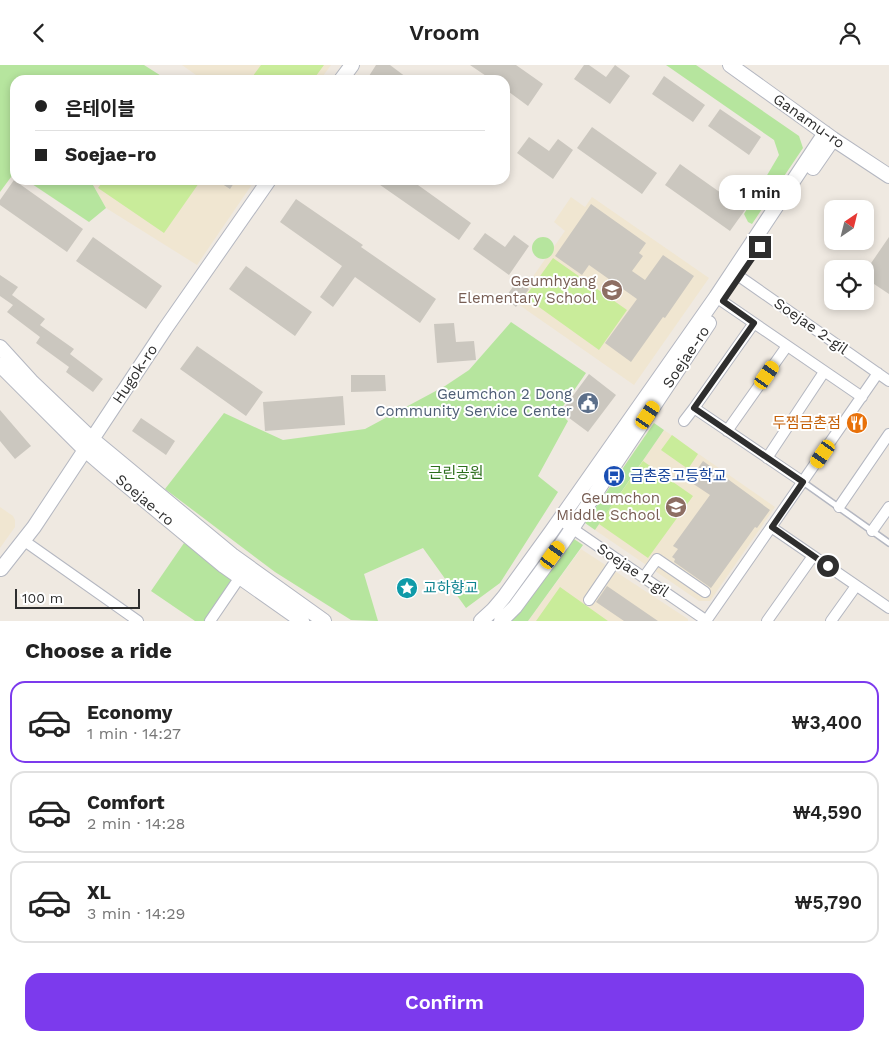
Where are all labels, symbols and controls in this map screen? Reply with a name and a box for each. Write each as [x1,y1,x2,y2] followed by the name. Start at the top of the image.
[25,19,53,47] icon: back
[836,19,864,47] icon: person
[409,20,480,45] text: Vroom
[770,90,848,152] street label: Ganamu-ro
[65,97,135,120] text: 은테이블
[65,143,156,166] text: Soejae-ro
[719,175,801,209] callout: 1 min
[739,183,781,202] text: 1 min
[824,200,874,250] north arrow
[824,200,874,310] map controls
[749,236,771,258] route end
[824,260,874,310] button: locate
[458,272,596,307] place label: Geumhyang Elementary School
[600,278,624,302] school or university icon: Geumhyang Elementary School
[771,294,852,358] street label: Soejae 2-gil
[659,323,713,391] street label: Soejae-ro
[109,341,161,407] street label: Hugok-ro
[752,358,781,392] car
[375,385,572,420] place label: Geumchon 2 Dong Community Service Center
[576,391,600,415] public building icon: Geumchon 2 Dong Community Service Center
[633,398,662,432] car
[845,411,869,435] restaurant icon: 두찜금촌점
[772,414,841,432] place label: 두찜금촌점
[808,437,837,471] car
[428,464,484,482] park label: 근린공원
[602,464,626,488] bus stop icon: 금촌중고등학교
[630,467,727,485] place label: 금촌중고등학교
[112,470,178,530] street label: Soejae-ro
[556,489,660,524] place label: Geumchon Middle School
[664,495,688,519] school or university icon: Geumchon Middle School
[538,538,567,572] car
[593,539,673,601] street label: Soejae 1-gil
[817,555,839,577] route start
[395,576,419,600] place icon: 교하향교
[423,579,478,597] place label: 교하향교
[15,586,140,609] scale bar
[22,590,63,606] text: 100 m
[25,638,172,663] text: Choose a ride
[27,700,72,745] icon: car
[87,701,172,724] text: Economy
[791,711,862,734] text: ₩3,400
[87,724,181,743] text: 1 min · 14:27
[27,790,72,835] icon: car
[87,791,165,814] text: Comfort
[793,801,862,824] text: ₩4,590
[87,814,185,833] text: 2 min · 14:28
[27,880,72,925] icon: car
[87,881,111,904] text: XL
[795,891,862,914] text: ₩5,790
[87,904,185,923] text: 3 min · 14:29
[25,973,864,1031] button: Confirm

